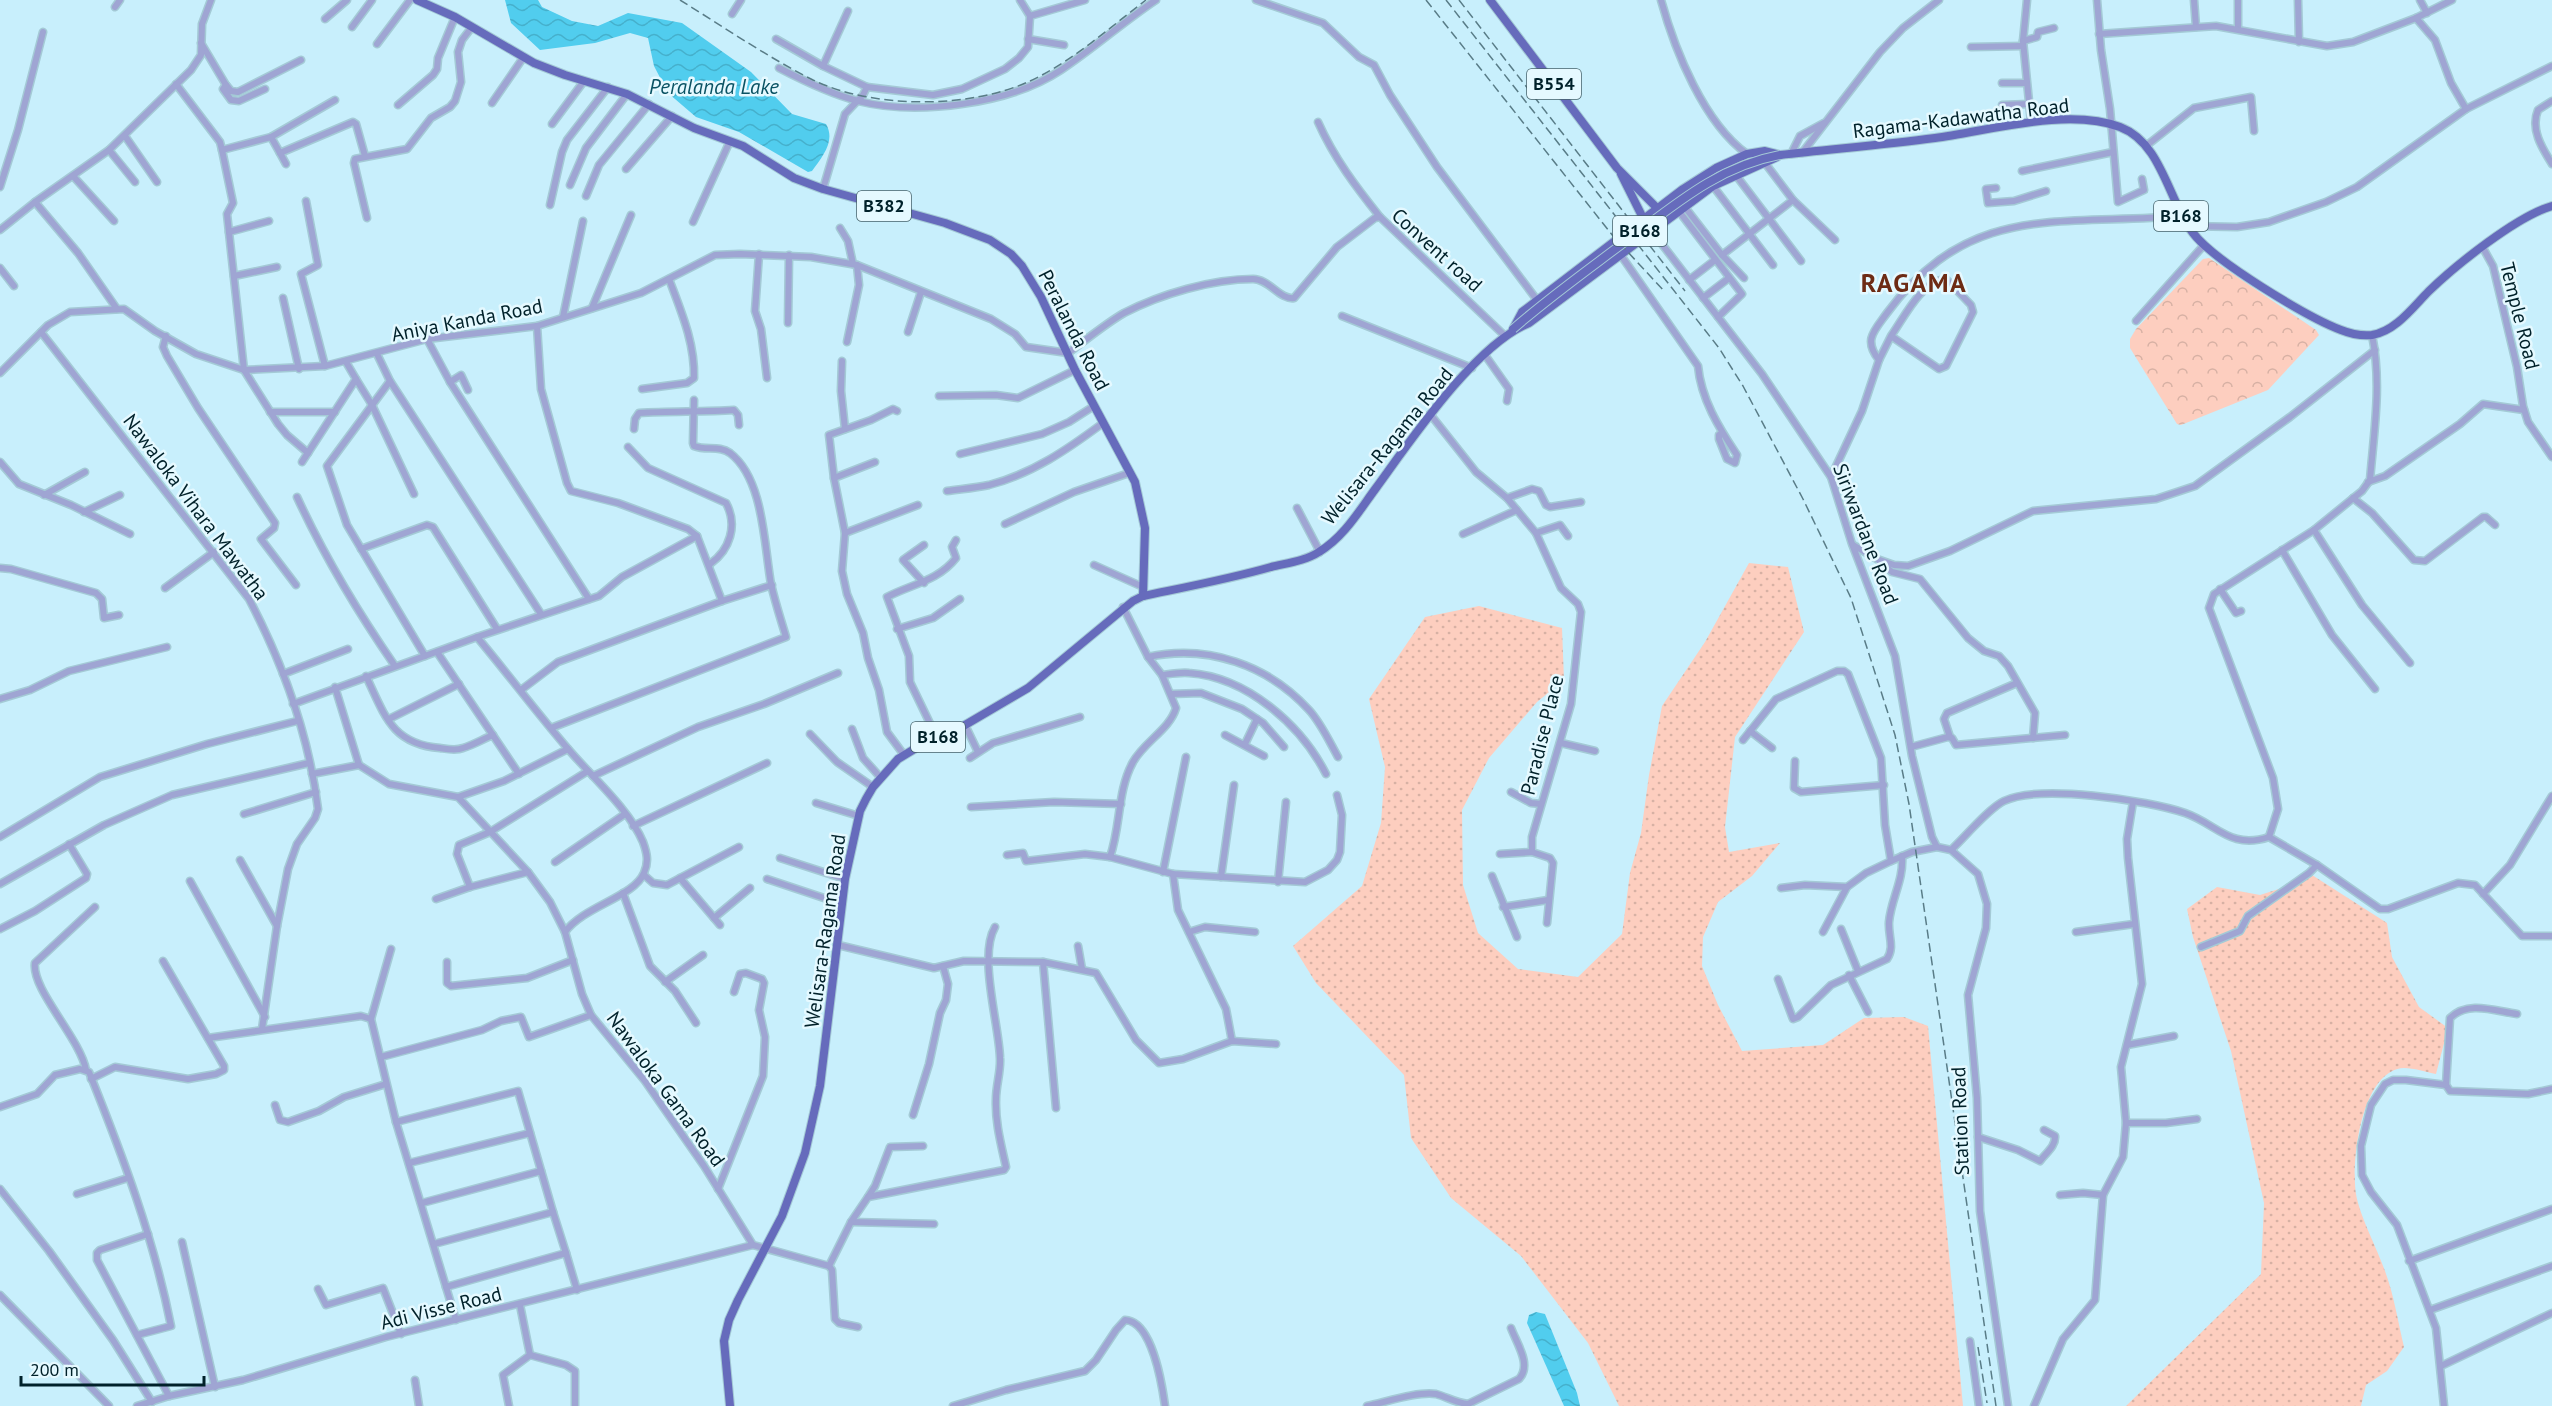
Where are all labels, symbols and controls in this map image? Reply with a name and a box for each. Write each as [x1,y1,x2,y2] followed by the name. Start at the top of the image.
[1527,69,1581,99] road number: B554
[649,73,779,100] water label: Peralanda Lake
[1851,92,2071,144] street label: Ragama-Kadawatha Road
[857,191,911,221] road number: B382
[2154,201,2208,231] road number: B168
[1386,202,1488,298] street label: Convent road
[1613,216,1667,246] road number: B168
[2494,260,2546,372] street label: Temple Road
[1032,265,1116,395] street label: Peralanda Road
[1861,266,1967,299] district label: RAGAMA
[389,293,545,347] street label: Aniya Kanda Road
[1315,362,1459,530] street label: Welisara-Ragama Road
[117,409,275,605] street label: Nawaloka Vihara Mawatha
[1827,460,1905,608] street label: Siriwardane Road
[1515,672,1569,798] street label: Paradise Place
[911,722,965,752] road number: B168
[799,832,851,1030] street label: Welisara-Ragama Road
[601,1006,731,1172] street label: Nawaloka Gama Road
[1945,1066,1975,1176] street label: Station Road
[378,1280,504,1336] street label: Adi Visse Road
[21,1349,204,1387] scale bar
[30,1358,79,1381] text: 200 m

